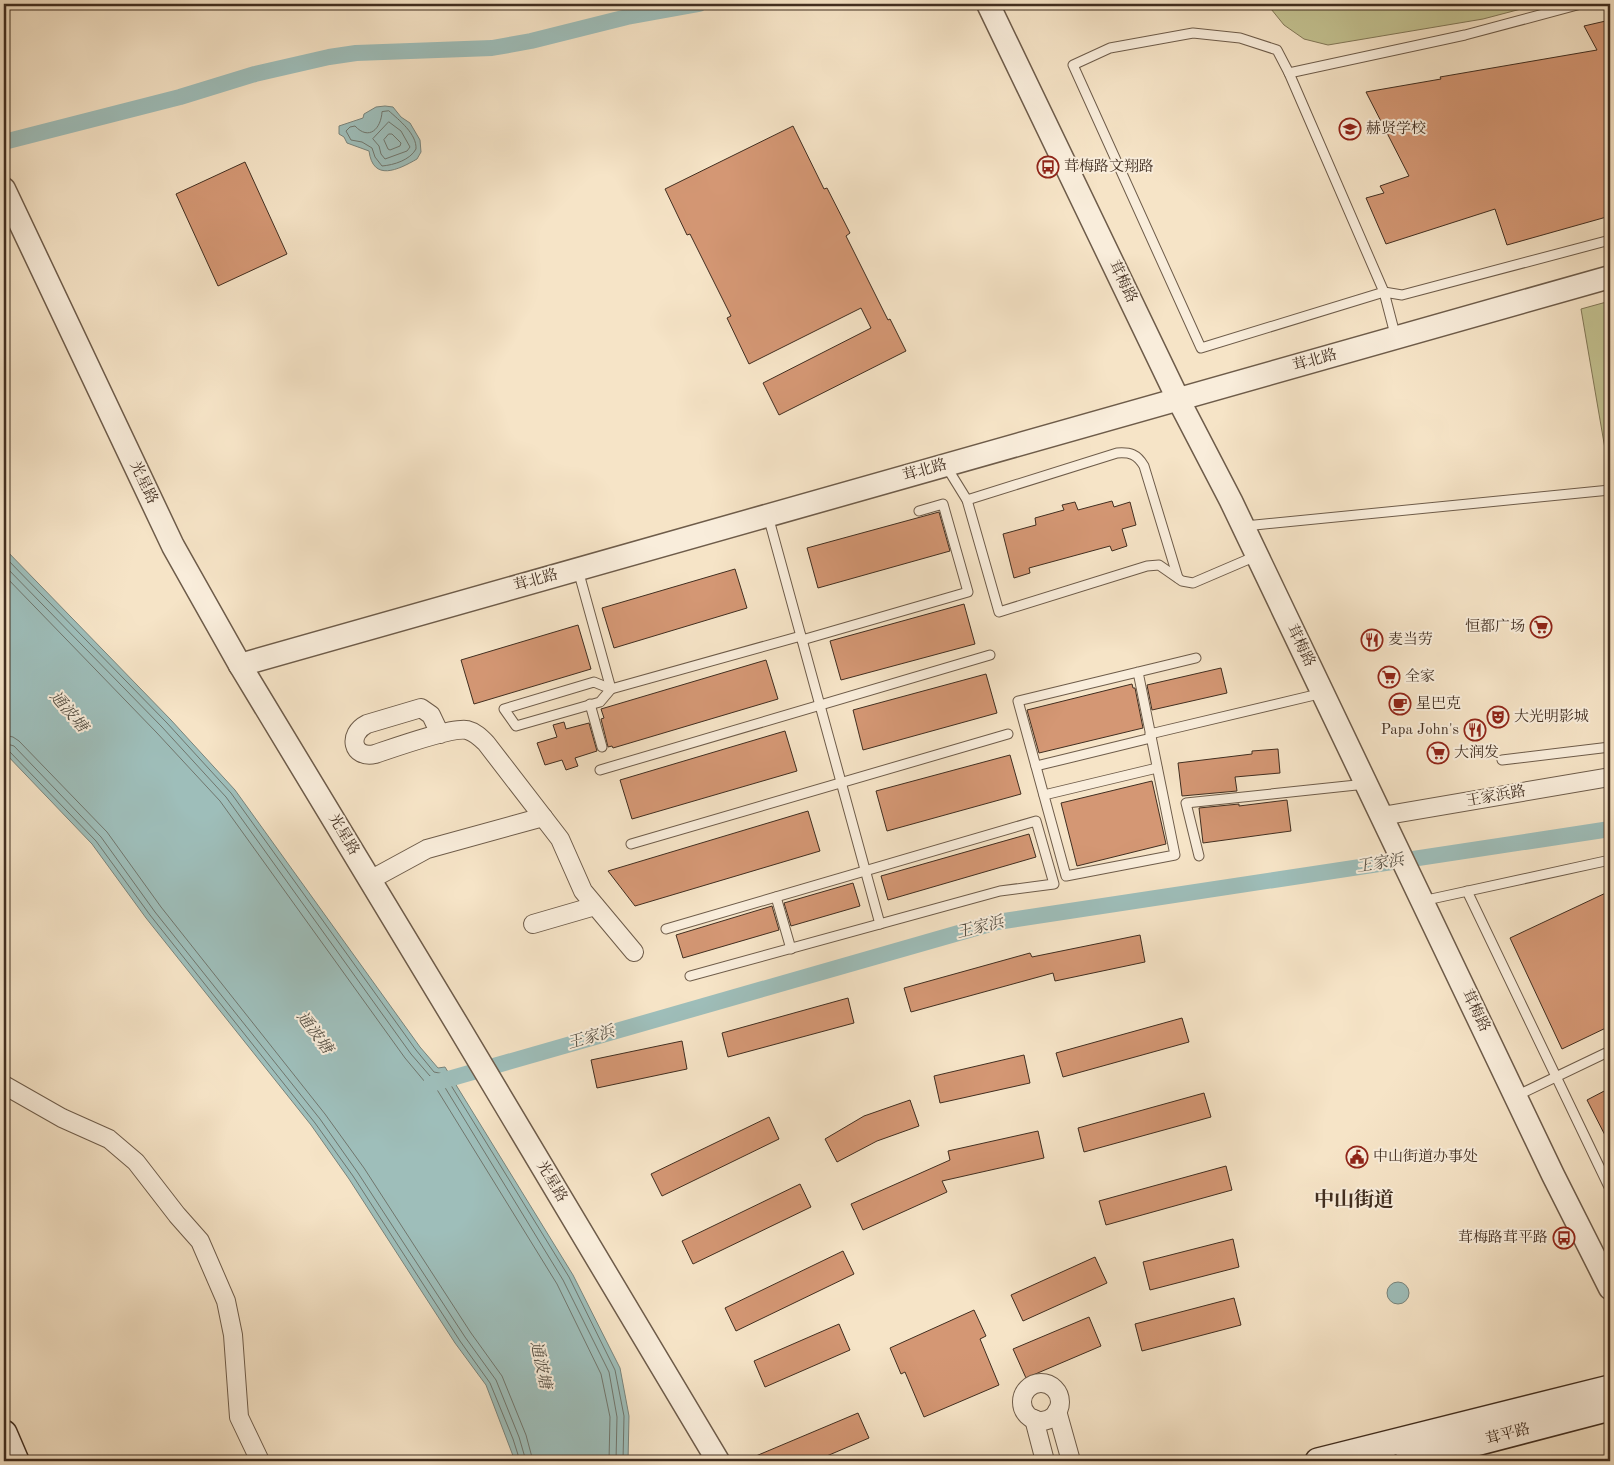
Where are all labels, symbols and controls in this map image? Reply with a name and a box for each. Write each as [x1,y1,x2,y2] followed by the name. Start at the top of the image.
[1338,117,1362,141] school or university icon: 赫贤学校
[1366,120,1426,137] place label: 赫贤学校
[1036,155,1060,179] bus stop icon: 茸梅路文翔路
[1064,158,1154,175] place label: 茸梅路文翔路
[1105,258,1140,306] street label: 茸梅路
[1291,346,1339,374] street label: 茸北路
[901,456,949,484] street label: 茸北路
[127,459,161,507] street label: 光星路
[512,566,560,594] street label: 茸北路
[1529,615,1553,639] supermarket icon: 恒都广场
[1465,618,1525,635] place label: 恒都广场
[1283,622,1318,670] street label: 茸梅路
[1360,628,1384,652] restaurant icon: 麦当劳
[1388,631,1433,648] place label: 麦当劳
[1377,665,1401,689] supermarket icon: 全家
[1405,668,1435,685] place label: 全家
[46,687,93,738] water label: 通波塘
[1388,692,1412,716] cafe icon: 星巴克
[1416,695,1461,712] place label: 星巴克
[1486,705,1510,729] theatre icon: 大光明影城
[1514,708,1589,725] place label: 大光明影城
[1463,718,1487,742] restaurant icon: Papa John's
[1381,723,1459,738] place label: Papa John's
[1426,741,1450,765] supermarket icon: 大润发
[1454,744,1499,761] place label: 大润发
[1465,782,1527,810] street label: 王家浜路
[325,811,363,858] street label: 光星路
[1355,850,1407,876] water label: 王家浜
[954,912,1007,942] water label: 王家浜
[1458,987,1493,1035] street label: 茸梅路
[293,1008,338,1059] water label: 通波塘
[565,1021,618,1052] water label: 王家浜
[1345,1145,1369,1169] public building icon: 中山街道办事处
[1373,1148,1478,1165] place label: 中山街道办事处
[533,1158,571,1205] street label: 光星路
[1314,1188,1394,1211] district label: 中山街道
[1552,1226,1576,1250] bus stop icon: 茸梅路茸平路
[1458,1229,1548,1246] place label: 茸梅路茸平路
[527,1339,555,1393] water label: 通波塘
[1484,1420,1532,1448] street label: 茸平路

